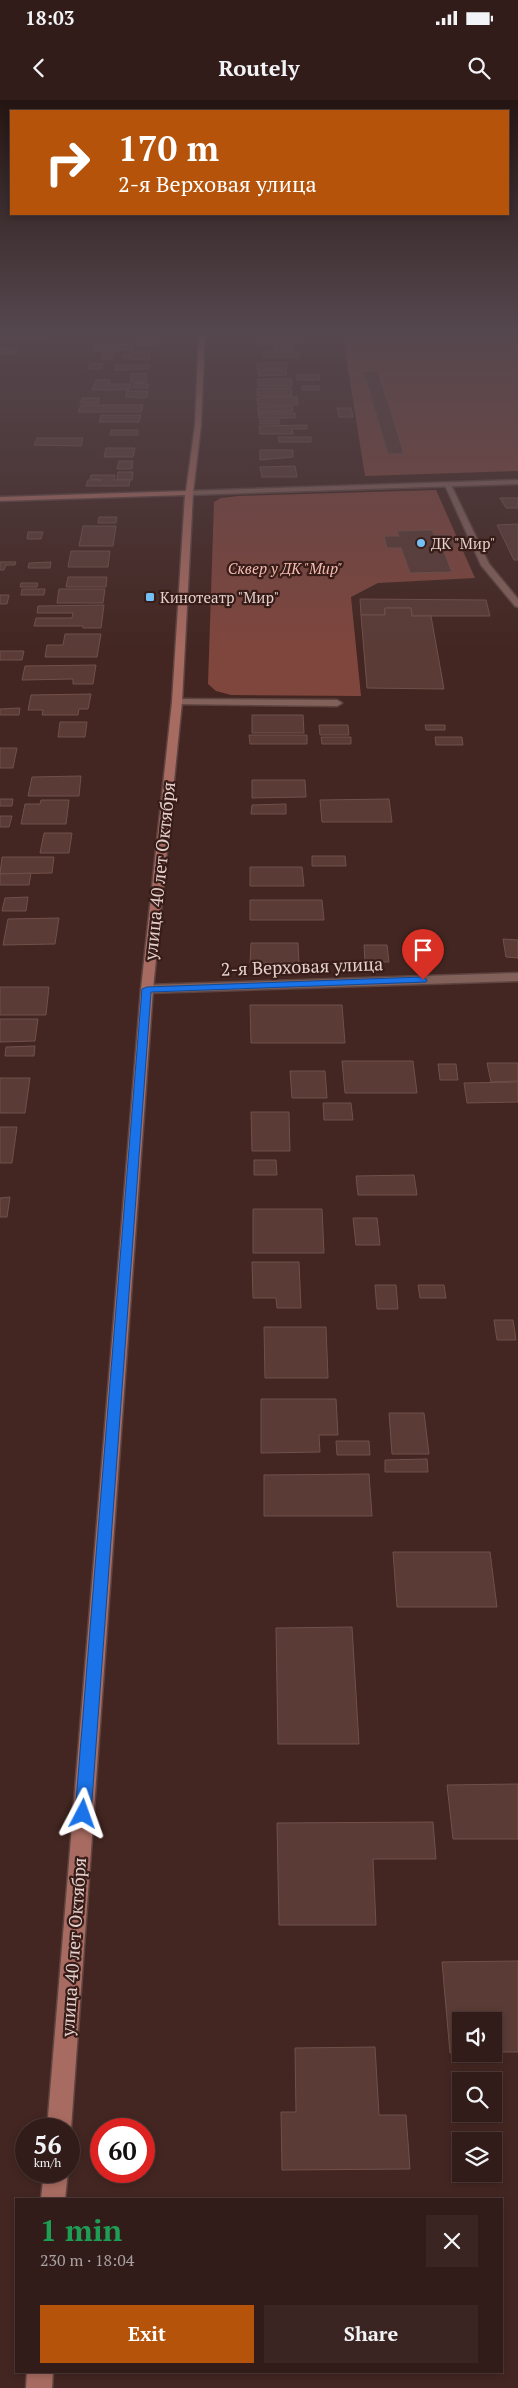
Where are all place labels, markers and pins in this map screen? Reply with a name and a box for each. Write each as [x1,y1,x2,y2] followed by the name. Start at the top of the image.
[431,533,496,553] place label: ДК "Мир"
[415,537,427,549] marker: ДК "Мир"
[160,587,279,607] place label: Кинотеатр "Мир"
[144,591,156,603] marker: Кинотеатр "Мир"
[402,929,444,980] pin

